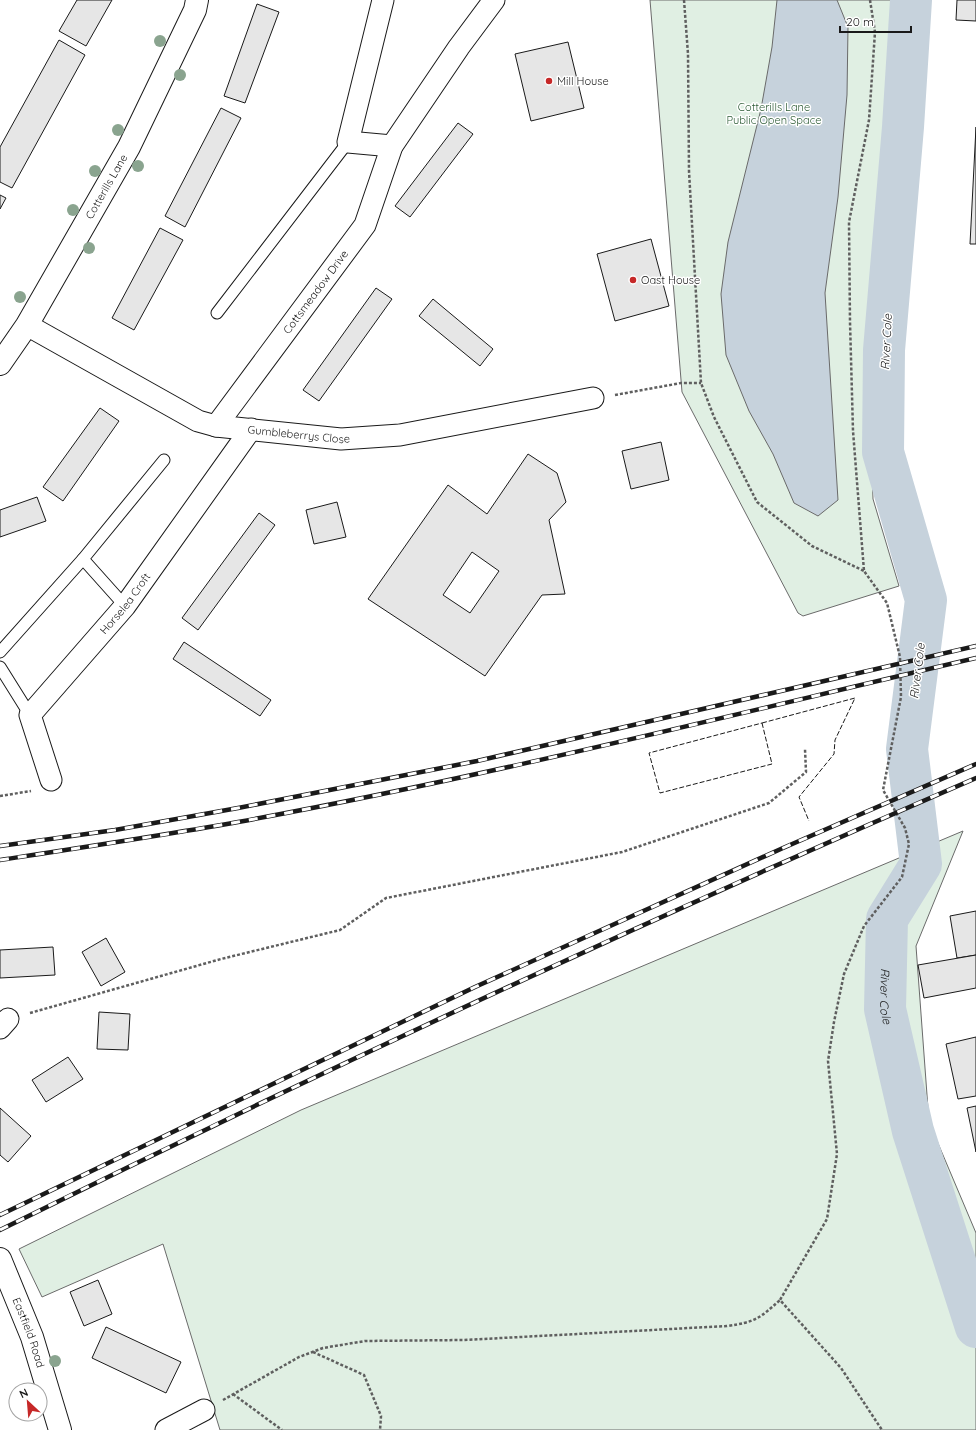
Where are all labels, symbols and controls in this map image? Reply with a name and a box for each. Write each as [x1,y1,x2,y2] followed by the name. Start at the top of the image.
[840,8,911,34] scale bar
[846,14,874,29] text: 20 m
[557,74,609,88] place label: Mill House
[544,76,554,86] marker: Mill House
[726,100,822,127] park label: Cotterills Lane Public Open Space
[82,152,130,221] street label: Cotterills Lane
[280,247,351,337] street label: Cottsmeadow Drive
[641,273,700,287] place label: Oast House
[628,275,638,285] marker: Oast House
[877,312,895,370] water label: River Cole
[247,422,350,446] street label: Gumbleberrys Close
[97,570,154,637] street label: Horselea Croft
[906,641,928,700] water label: River Cole
[877,968,896,1027] water label: River Cole
[10,1295,48,1369] street label: Eastfield Road
[8,1382,48,1422] north arrow
[17,1385,30,1401] text: N

